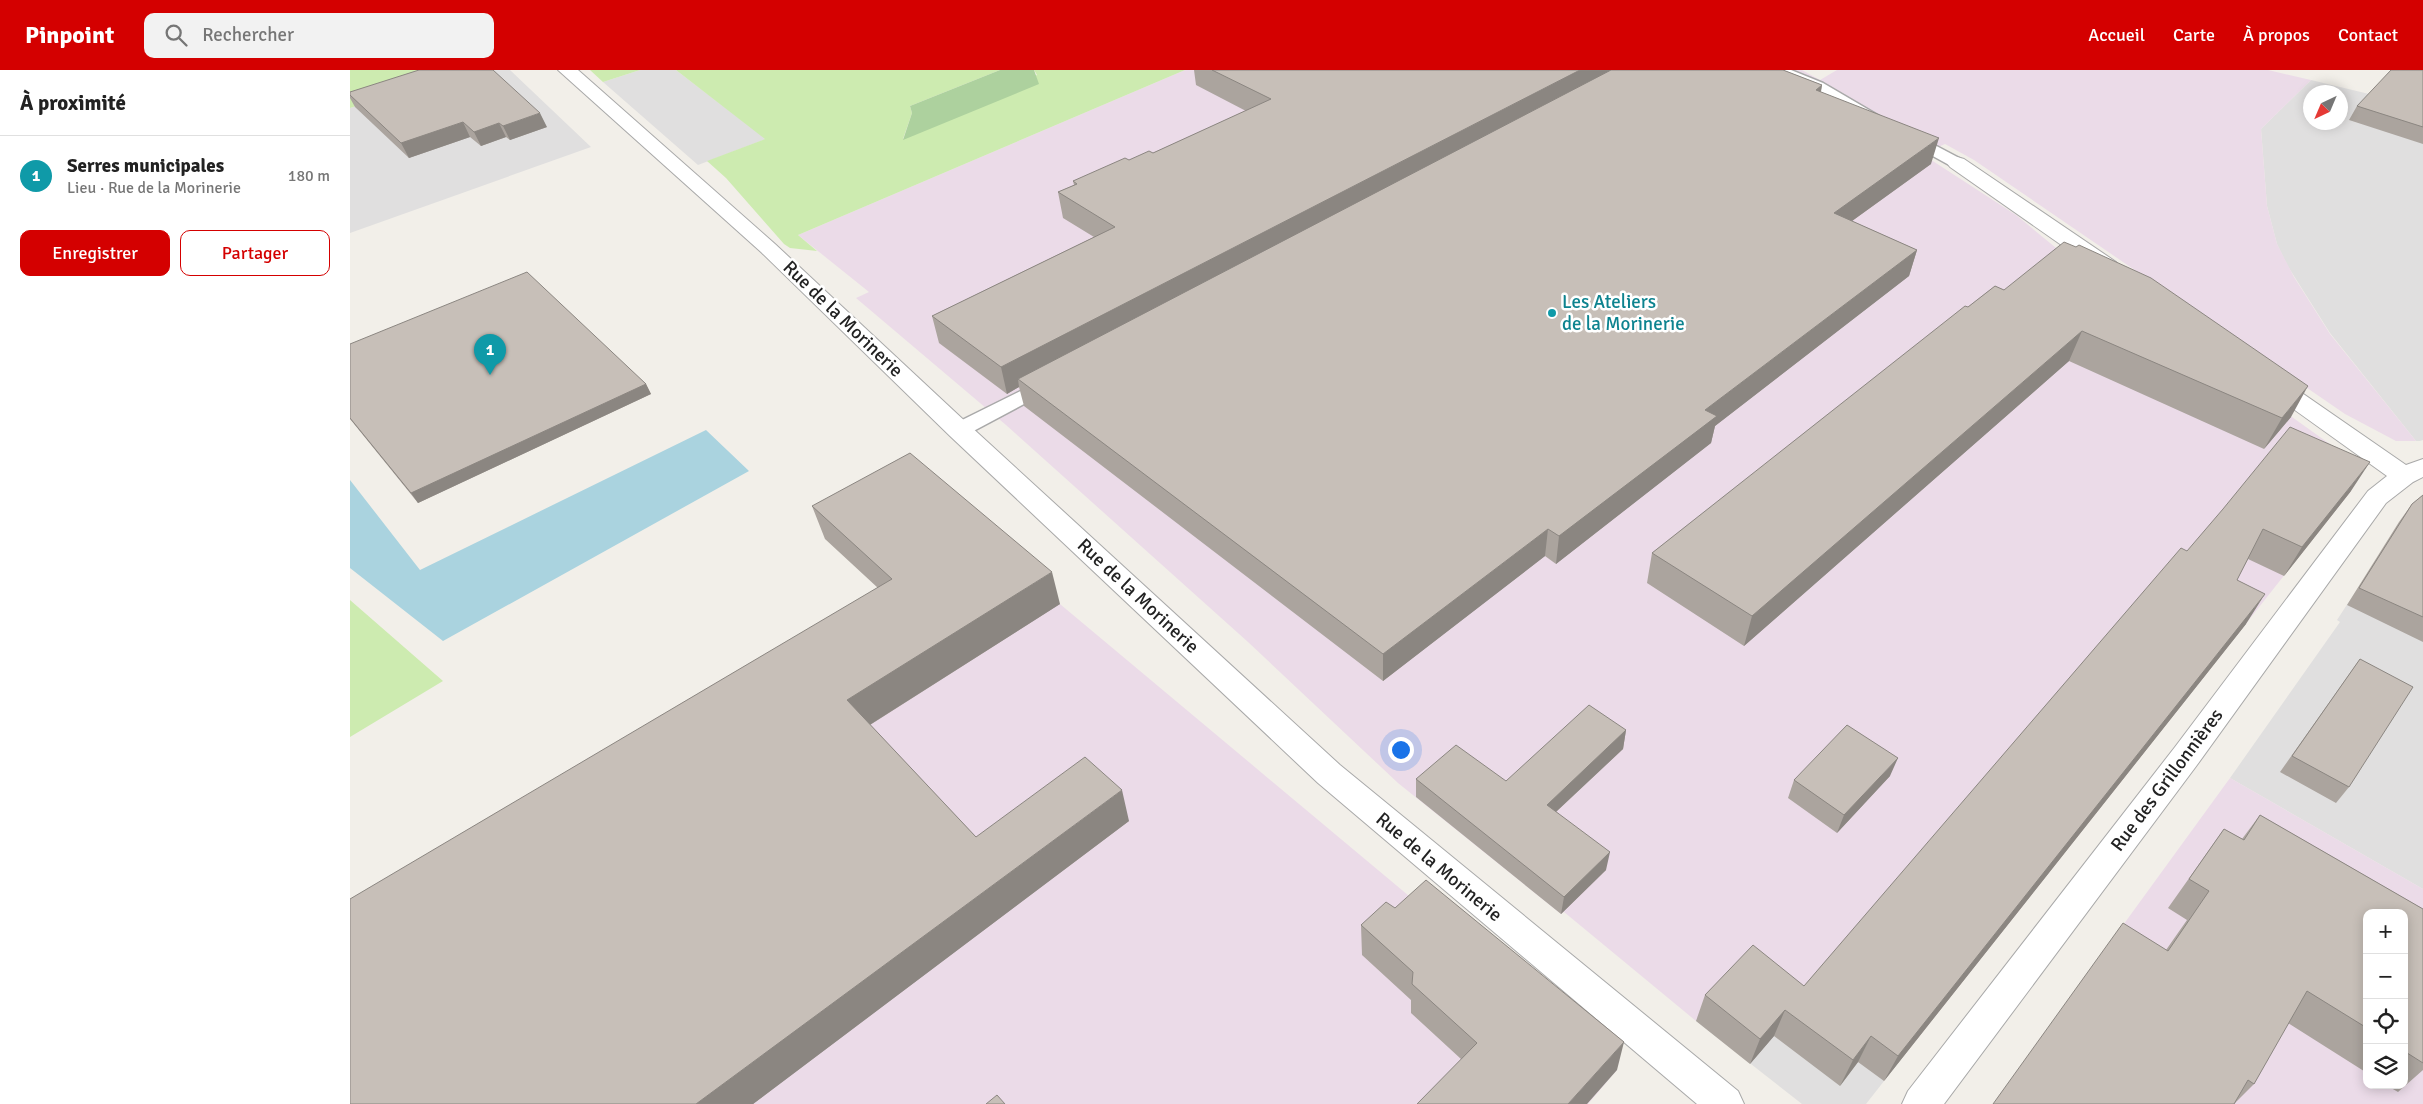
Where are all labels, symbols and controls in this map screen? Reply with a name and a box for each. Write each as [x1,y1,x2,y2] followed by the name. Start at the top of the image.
[144,13,494,58] search box
[25,20,114,50] text: Pinpoint
[162,21,190,49] icon: search
[202,23,294,47] text: Rechercher
[2088,24,2145,46] text: Accueil
[2173,24,2215,46] text: Carte
[2243,24,2310,46] text: À propos
[2338,24,2398,46] text: Contact
[2303,85,2348,130] north arrow
[20,90,126,116] text: À proximité
[67,154,224,178] text: Serres municipales
[32,166,40,186] text: 1
[288,166,330,186] text: 180 m
[67,178,241,198] text: Lieu · Rue de la Morinerie
[20,230,170,276] button: Enregistrer
[180,230,330,276] button: Partager
[778,256,908,382] street label: Rue de la Morinerie
[1562,290,1685,336] place label: Les Ateliers de la Morinerie
[1546,307,1558,319] marker: Les Ateliers de la Morinerie
[474,334,506,375] pin: 1
[1072,533,1204,659] street label: Rue de la Morinerie
[2106,704,2228,856] street label: Rue des Grillonnières
[1388,737,1414,763] your location
[1371,807,1507,927] street label: Rue de la Morinerie
[2363,909,2408,1089] map controls
[2363,909,2408,954] button: +
[2363,954,2408,999] button: −
[2363,999,2408,1044] button: locate
[2363,1044,2408,1089] button: layers

